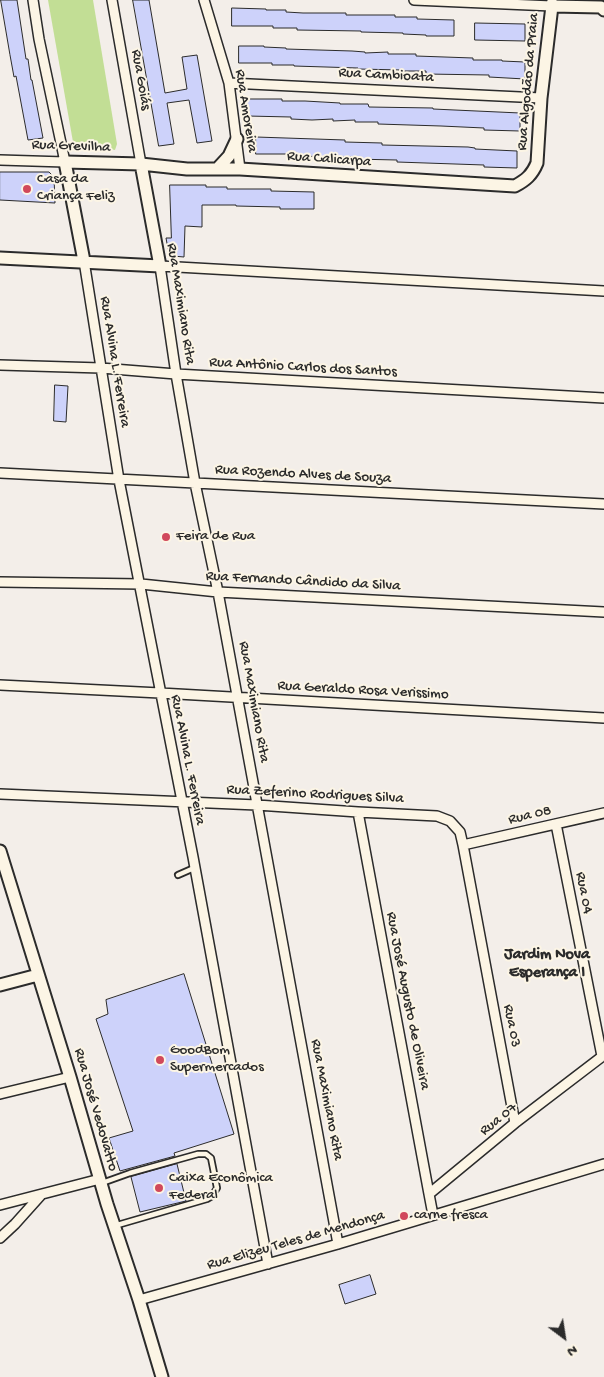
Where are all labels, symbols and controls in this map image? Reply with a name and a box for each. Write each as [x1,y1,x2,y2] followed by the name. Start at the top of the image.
[514,13,544,151] street label: Rua Algodão da Praia
[126,48,154,112] street label: Rua Goiás
[338,65,434,87] street label: Rua Cambioata
[230,68,260,154] street label: Rua Amoreira
[31,137,111,157] street label: Rua Grevilha
[286,148,372,172] street label: Rua Calicarpa
[37,171,115,206] place label: Casa da Criança Feliz
[21,183,33,195] marker: Casa da Criança Feliz
[161,242,199,366] street label: Rua Maximiano Rita
[95,295,133,429] street label: Rua Alvina L. Ferreira
[209,354,397,382] street label: Rua Antônio Carlos dos Santos
[214,461,392,489] street label: Rua Rozendo Alves de Souza
[176,528,255,546] place label: Feira de Rua
[160,531,172,543] marker: Feira de Rua
[205,568,401,596] street label: Rua Fernando Cândido da Silva
[233,640,273,764] street label: Rua Maximiano Rita
[277,678,449,704] street label: Rua Geraldo Rosa Verissimo
[166,693,208,827] street label: Rua Alvina L. Ferreira
[226,781,404,809] street label: Rua Zeferino Rodrigues Silva
[507,802,553,830] street label: Rua 08
[570,870,596,916] street label: Rua 04
[381,911,433,1091] street label: Rua José Augusto de Oliveira
[504,946,590,984] district label: Jardim Nova Esperança I
[498,1003,524,1049] street label: Rua 03
[305,1038,347,1162] street label: Rua Maximiano Rita
[170,1042,264,1077] place label: GoodBom Supermercados
[69,1046,121,1174] street label: Rua José Vedovatto
[154,1054,166,1066] marker: GoodBom Supermercados
[477,1099,521,1141] street label: Rua 07
[169,1170,273,1205] place label: Caixa Econômica Federal
[153,1182,165,1194] marker: Caixa Econômica Federal
[205,1207,387,1275] street label: Rua Elizeu Teles de Mendonça
[414,1207,488,1225] place label: carne fresca
[398,1210,410,1222] marker: carne fresca
[539,1312,589,1362] north arrow
[564,1341,580,1360] text: N

